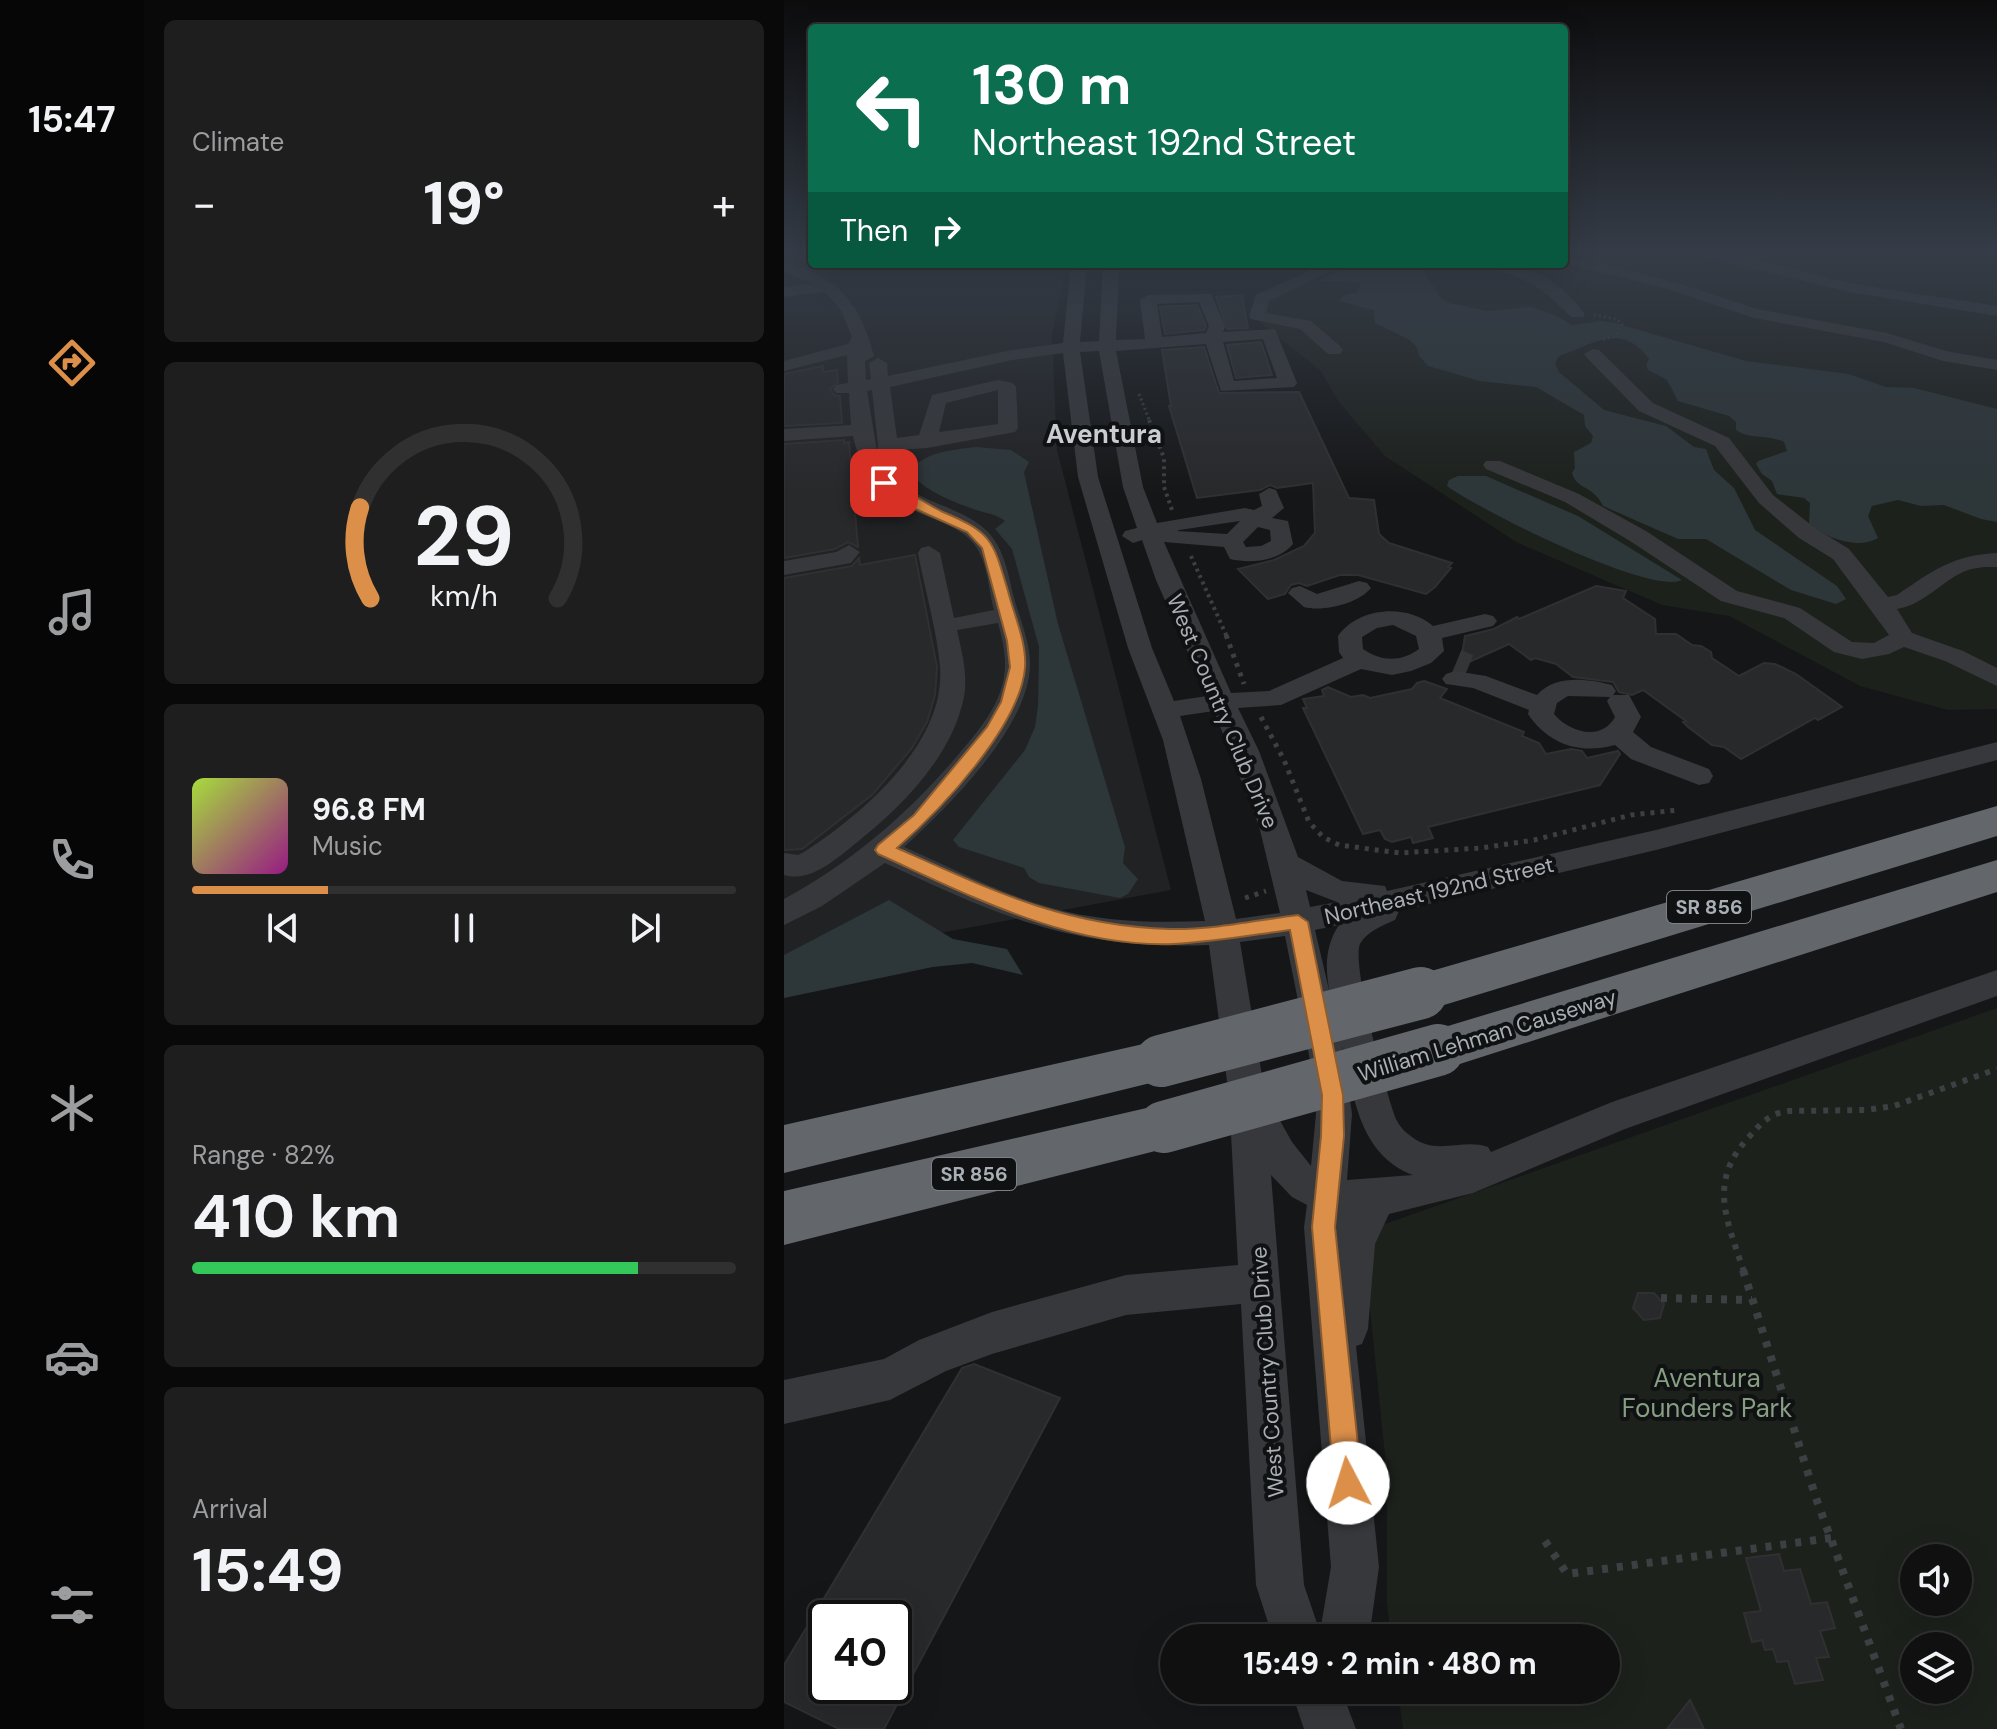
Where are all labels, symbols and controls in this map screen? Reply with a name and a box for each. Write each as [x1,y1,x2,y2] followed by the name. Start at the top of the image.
[972,48,1131,121] text: 130 m
[840,56,944,160] icon: left
[28,96,116,143] text: 15:47
[972,119,1356,166] text: Northeast 192nd Street
[192,125,284,159] text: Climate
[423,164,505,243] text: 19°
[192,175,216,233] text: −
[712,175,736,233] text: +
[924,208,968,252] icon: right
[840,211,908,250] text: Then
[44,335,100,391] icon: directions
[1046,417,1162,451] district label: Aventura
[850,449,918,517] pin
[862,461,906,505] icon: arrive
[414,481,514,590] text: 29
[430,578,498,615] text: km/h
[44,584,100,640] icon: music
[1160,590,1285,833] street label: West Country Club Drive
[312,790,426,829] text: 96.8 FM
[312,829,383,863] text: Music
[44,832,100,888] icon: phone
[1321,850,1557,931] street label: Northeast 192nd Street
[1667,891,1751,923] road number: SR 856
[261,906,305,950] icon: previous
[442,906,486,950] icon: pause
[623,906,667,950] icon: next
[1354,982,1620,1089] street label: William Lehman Causeway
[44,1080,100,1136] icon: climate
[192,1138,335,1172] text: Range · 82%
[932,1158,1016,1190] road number: SR 856
[192,1177,400,1256] text: 410 km
[1244,1245,1291,1498] street label: West Country Club Drive
[44,1329,100,1385] icon: car
[1622,1361,1792,1425] park label: Aventura Founders Park
[1306,1441,1390,1525] position arrow
[192,1492,268,1526] text: Arrival
[192,1531,344,1610] text: 15:49
[1900,1544,1972,1704] map controls
[1900,1544,1972,1616] button: sound
[44,1577,100,1633] icon: filters
[808,1600,912,1704] speed limit sign: 40
[1900,1632,1972,1704] button: layers
[1243,1644,1537,1683] text: 15:49 · 2 min · 480 m

